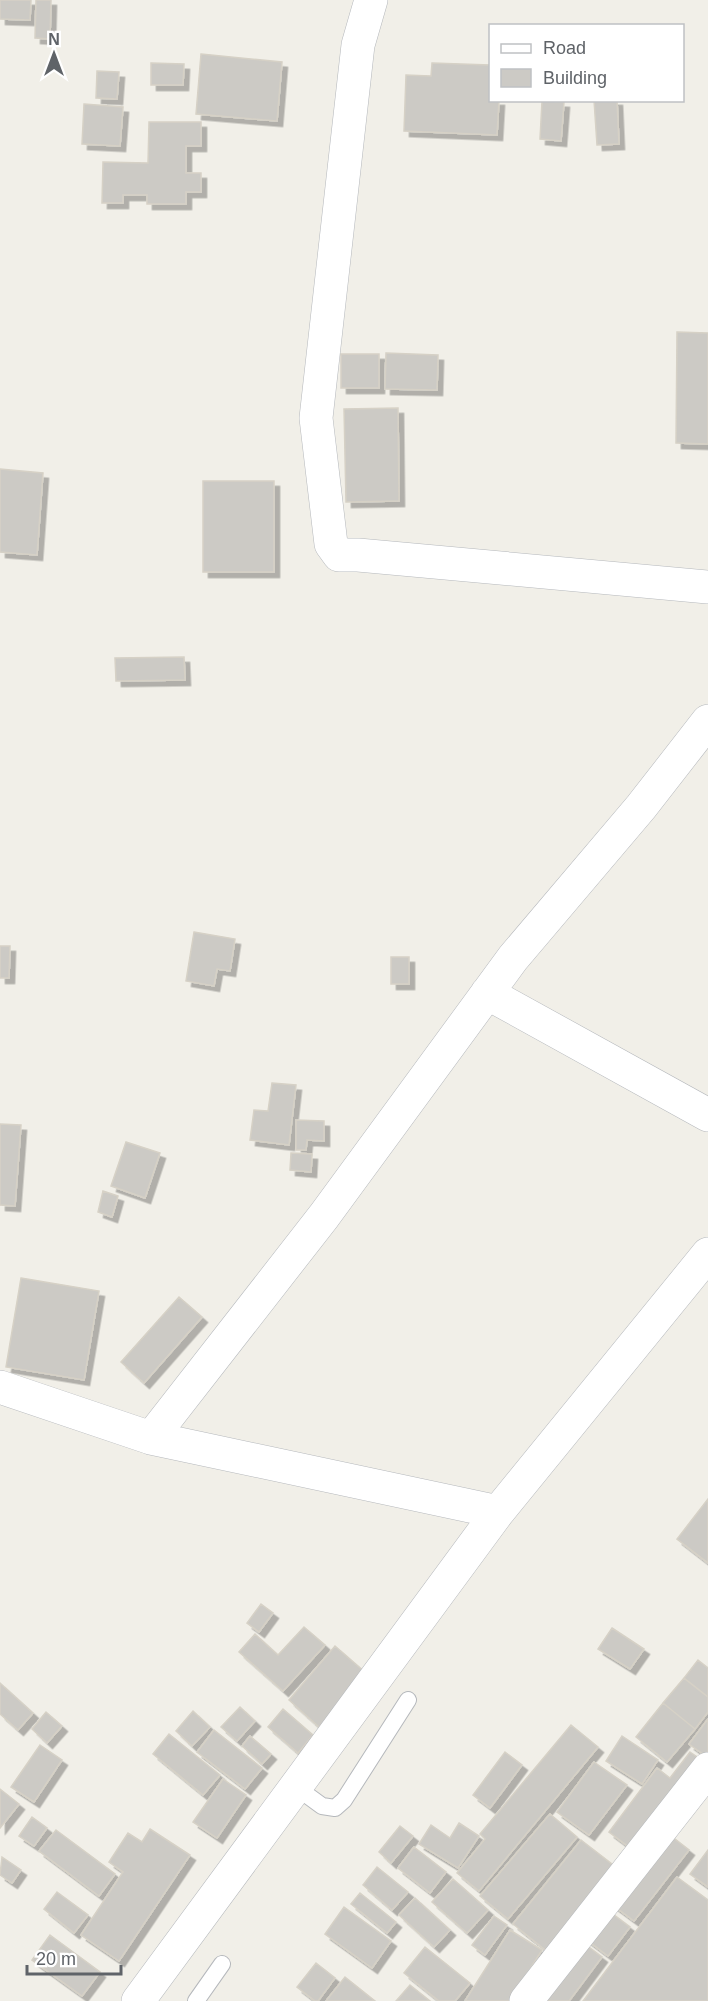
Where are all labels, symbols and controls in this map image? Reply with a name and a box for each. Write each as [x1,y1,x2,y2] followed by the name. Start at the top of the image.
[24,24,84,84] north arrow
[489,24,684,102] legend
[48,31,60,48] text: N
[543,38,586,58] text: Road
[543,68,607,88] text: Building
[27,1938,122,1976] scale bar
[36,1949,76,1969] text: 20 m

